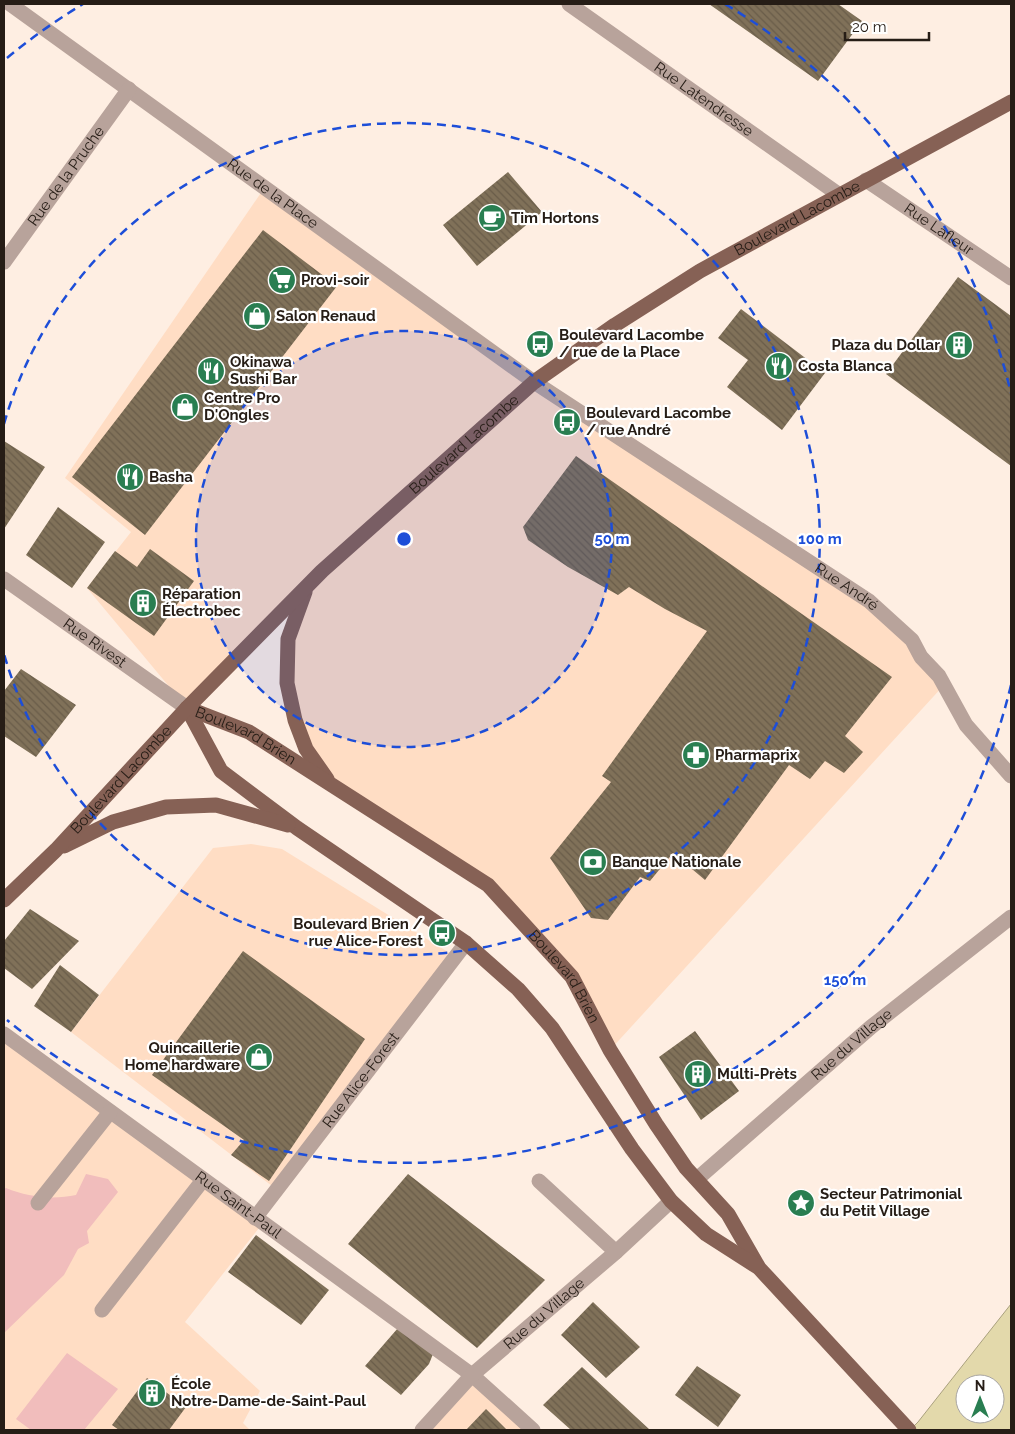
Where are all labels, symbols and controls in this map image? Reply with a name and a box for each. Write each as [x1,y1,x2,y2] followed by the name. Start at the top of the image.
[845,10,929,42] scale bar
[852,18,887,36] text: 20 m
[651,58,757,140] street label: Rue Latendresse
[24,123,108,229] street label: Rue de la Pruche
[224,155,322,233] street label: Rue de la Place
[731,177,863,260] street label: Boulevard Lacombe
[901,199,978,260] street label: Rue Lafleur
[477,203,507,233] cafe icon: Tim Hortons
[511,209,599,227] place label: Tim Hortons
[267,265,297,295] supermarket icon: Provi-soir
[301,271,370,289] place label: Provi-soir
[242,301,272,331] shop icon: Salon Renaud
[276,307,376,325] place label: Salon Renaud
[559,326,704,361] place label: Boulevard Lacombe / rue de la Place
[525,329,555,359] bus stop icon: Boulevard Lacombe / rue de la Place
[944,330,974,360] building icon: Plaza du Dollar
[831,336,940,354] place label: Plaza du Dollar
[764,351,794,381] restaurant icon: Costa Blanca
[230,353,297,388] place label: Okinawa Sushi Bar
[196,356,226,386] restaurant icon: Okinawa Sushi Bar
[798,357,893,375] place label: Costa Blanca
[204,389,280,424] place label: Centre Pro D'Ongles
[406,391,523,498] street label: Boulevard Lacombe
[170,392,200,422] shop icon: Centre Pro D'Ongles
[586,404,731,439] place label: Boulevard Lacombe / rue André
[552,407,582,437] bus stop icon: Boulevard Lacombe / rue André
[115,462,145,492] restaurant icon: Basha
[149,468,193,486] place label: Basha
[395,530,413,548] centre of rings
[594,530,630,548] text: 50 m
[798,530,842,548] text: 100 m
[812,559,883,615] street label: Rue André
[162,585,241,620] place label: Réparation Électrobec
[128,588,158,618] building icon: Réparation Électrobec
[60,615,130,671] street label: Rue Rivest
[193,703,299,769] street label: Boulevard Brien
[67,722,175,837] street label: Boulevard Lacombe
[681,740,711,770] pharmacy icon: Pharmaprix
[715,746,798,764] place label: Pharmaprix
[578,847,608,877] bank icon: Banque Nationale
[612,853,741,871] place label: Banque Nationale
[293,915,424,950] place label: Boulevard Brien / rue Alice-Forest
[427,918,457,948] bus stop icon: Boulevard Brien / rue Alice-Forest
[525,926,603,1026] street label: Boulevard Brien
[824,971,866,989] text: 150 m
[808,1005,896,1084] street label: Rue du Village
[319,1029,403,1131] street label: Rue Alice-Forest
[125,1039,240,1074] place label: Quincaillerie Home hardware
[244,1042,274,1072] shop icon: Quincaillerie Home hardware
[683,1059,713,1089] building icon: Multi-Prèts
[717,1065,797,1083] place label: Multi-Prèts
[192,1167,286,1243] street label: Rue Saint-Paul
[820,1185,962,1220] place label: Secteur Patrimonial du Petit Village
[786,1188,816,1218] place icon: Secteur Patrimonial du Petit Village
[500,1274,588,1353] street label: Rue du Village
[955,1374,1005,1424] north arrow
[171,1375,366,1410] place label: École Notre-Dame-de-Saint-Paul
[137,1378,167,1408] building icon: École Notre-Dame-de-Saint-Paul
[975,1378,985,1394] text: N

